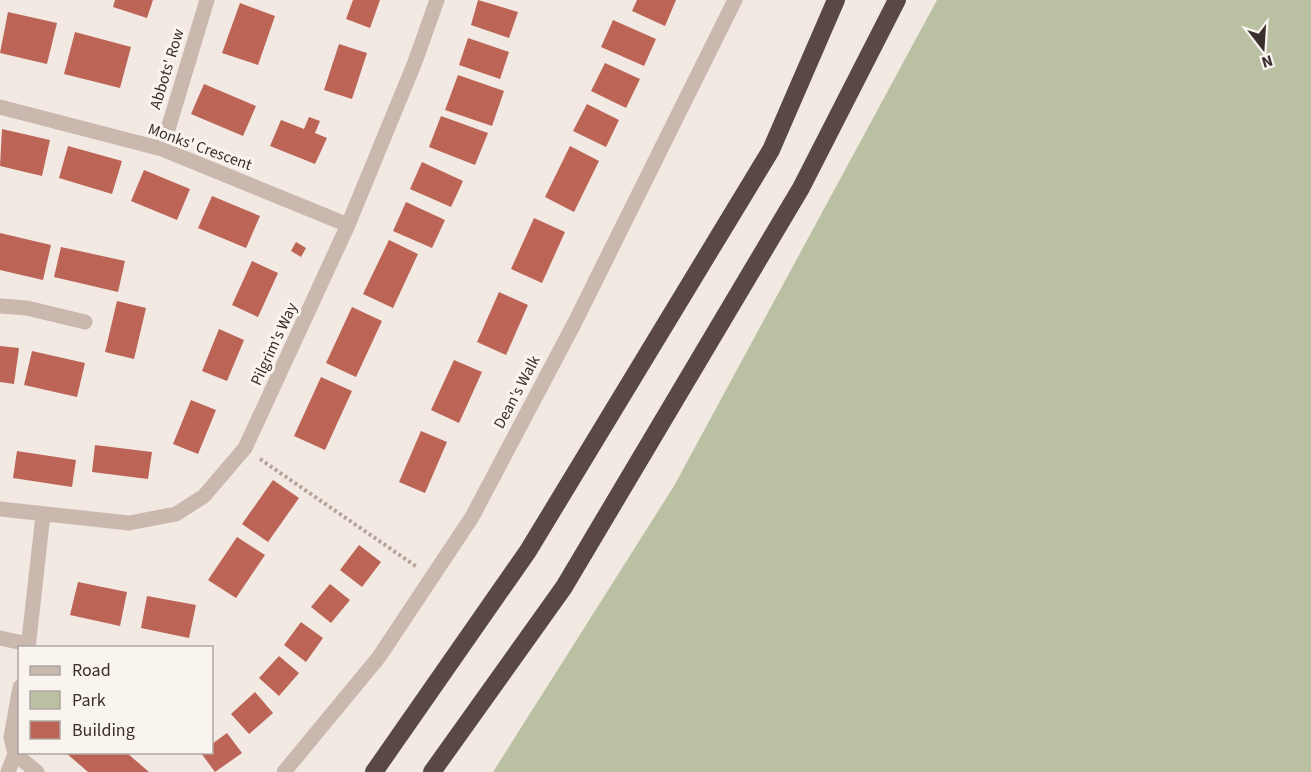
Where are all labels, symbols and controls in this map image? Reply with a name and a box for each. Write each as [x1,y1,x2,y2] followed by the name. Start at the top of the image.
[1233,18,1293,78] north arrow
[144,26,190,112] street label: Abbots' Row
[1259,49,1275,73] text: N
[145,118,256,176] street label: Monks' Crescent
[245,298,303,389] street label: Pilgrim's Way
[488,351,546,433] street label: Dean's Walk
[18,646,213,754] legend
[72,658,111,683] text: Road
[72,688,106,713] text: Park
[72,718,135,743] text: Building

